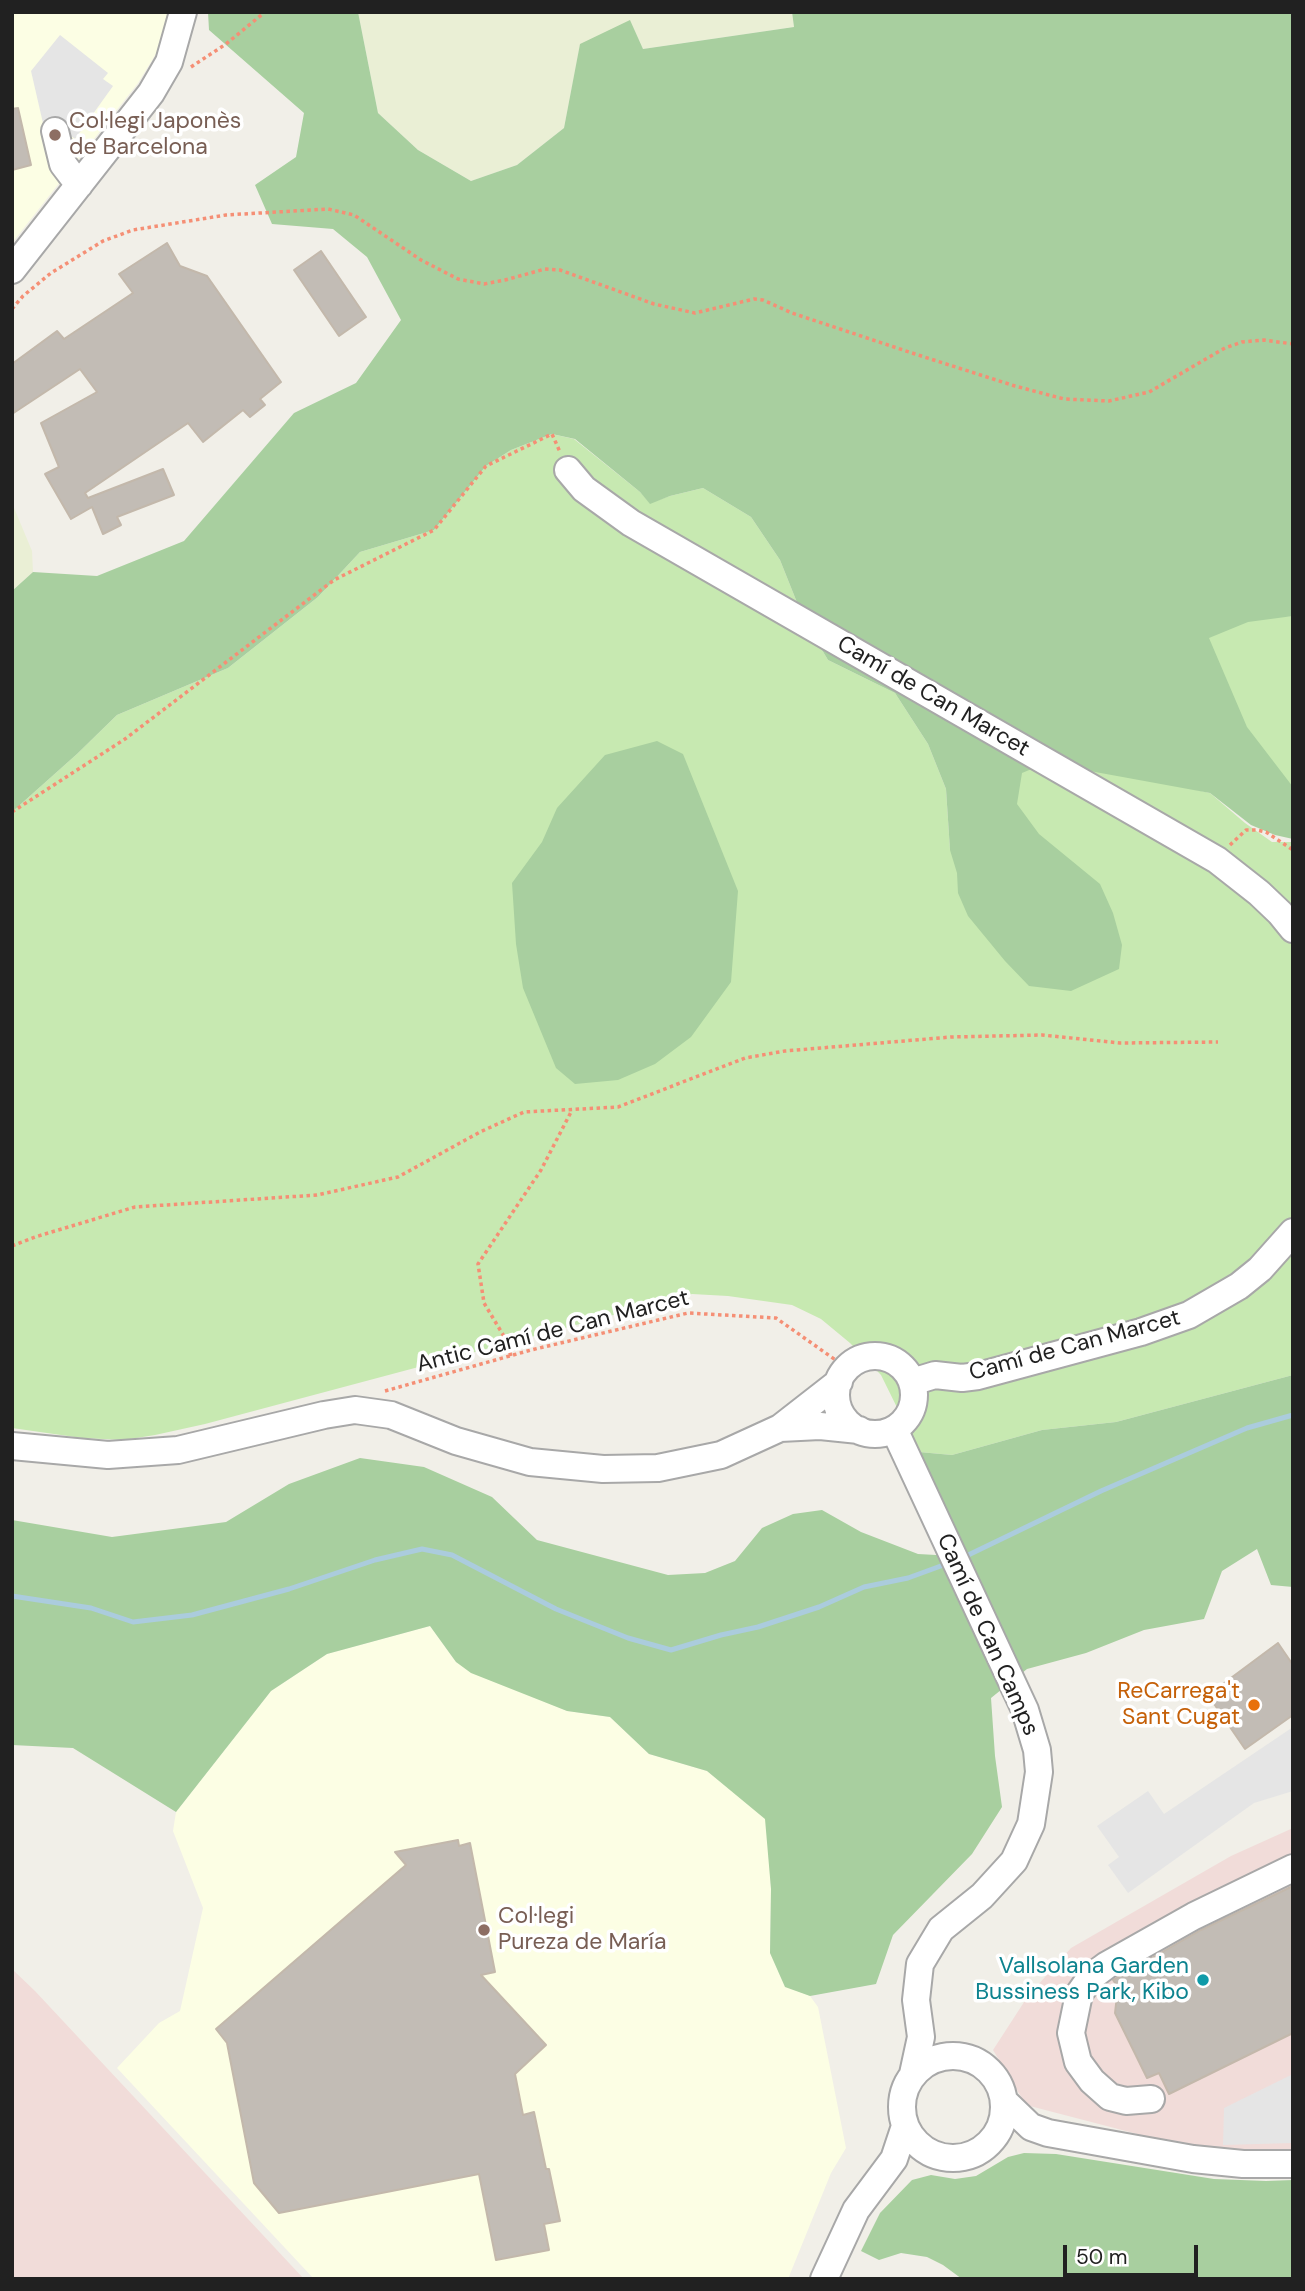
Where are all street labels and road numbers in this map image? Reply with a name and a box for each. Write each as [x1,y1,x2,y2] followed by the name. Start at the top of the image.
[832,631,1034,763] street label: Camí de Can Marcet
[414,1285,692,1379] street label: Antic Camí de Can Marcet
[966,1305,1184,1387] street label: Camí de Can Marcet
[930,1530,1044,1740] street label: Camí de Can Camps

